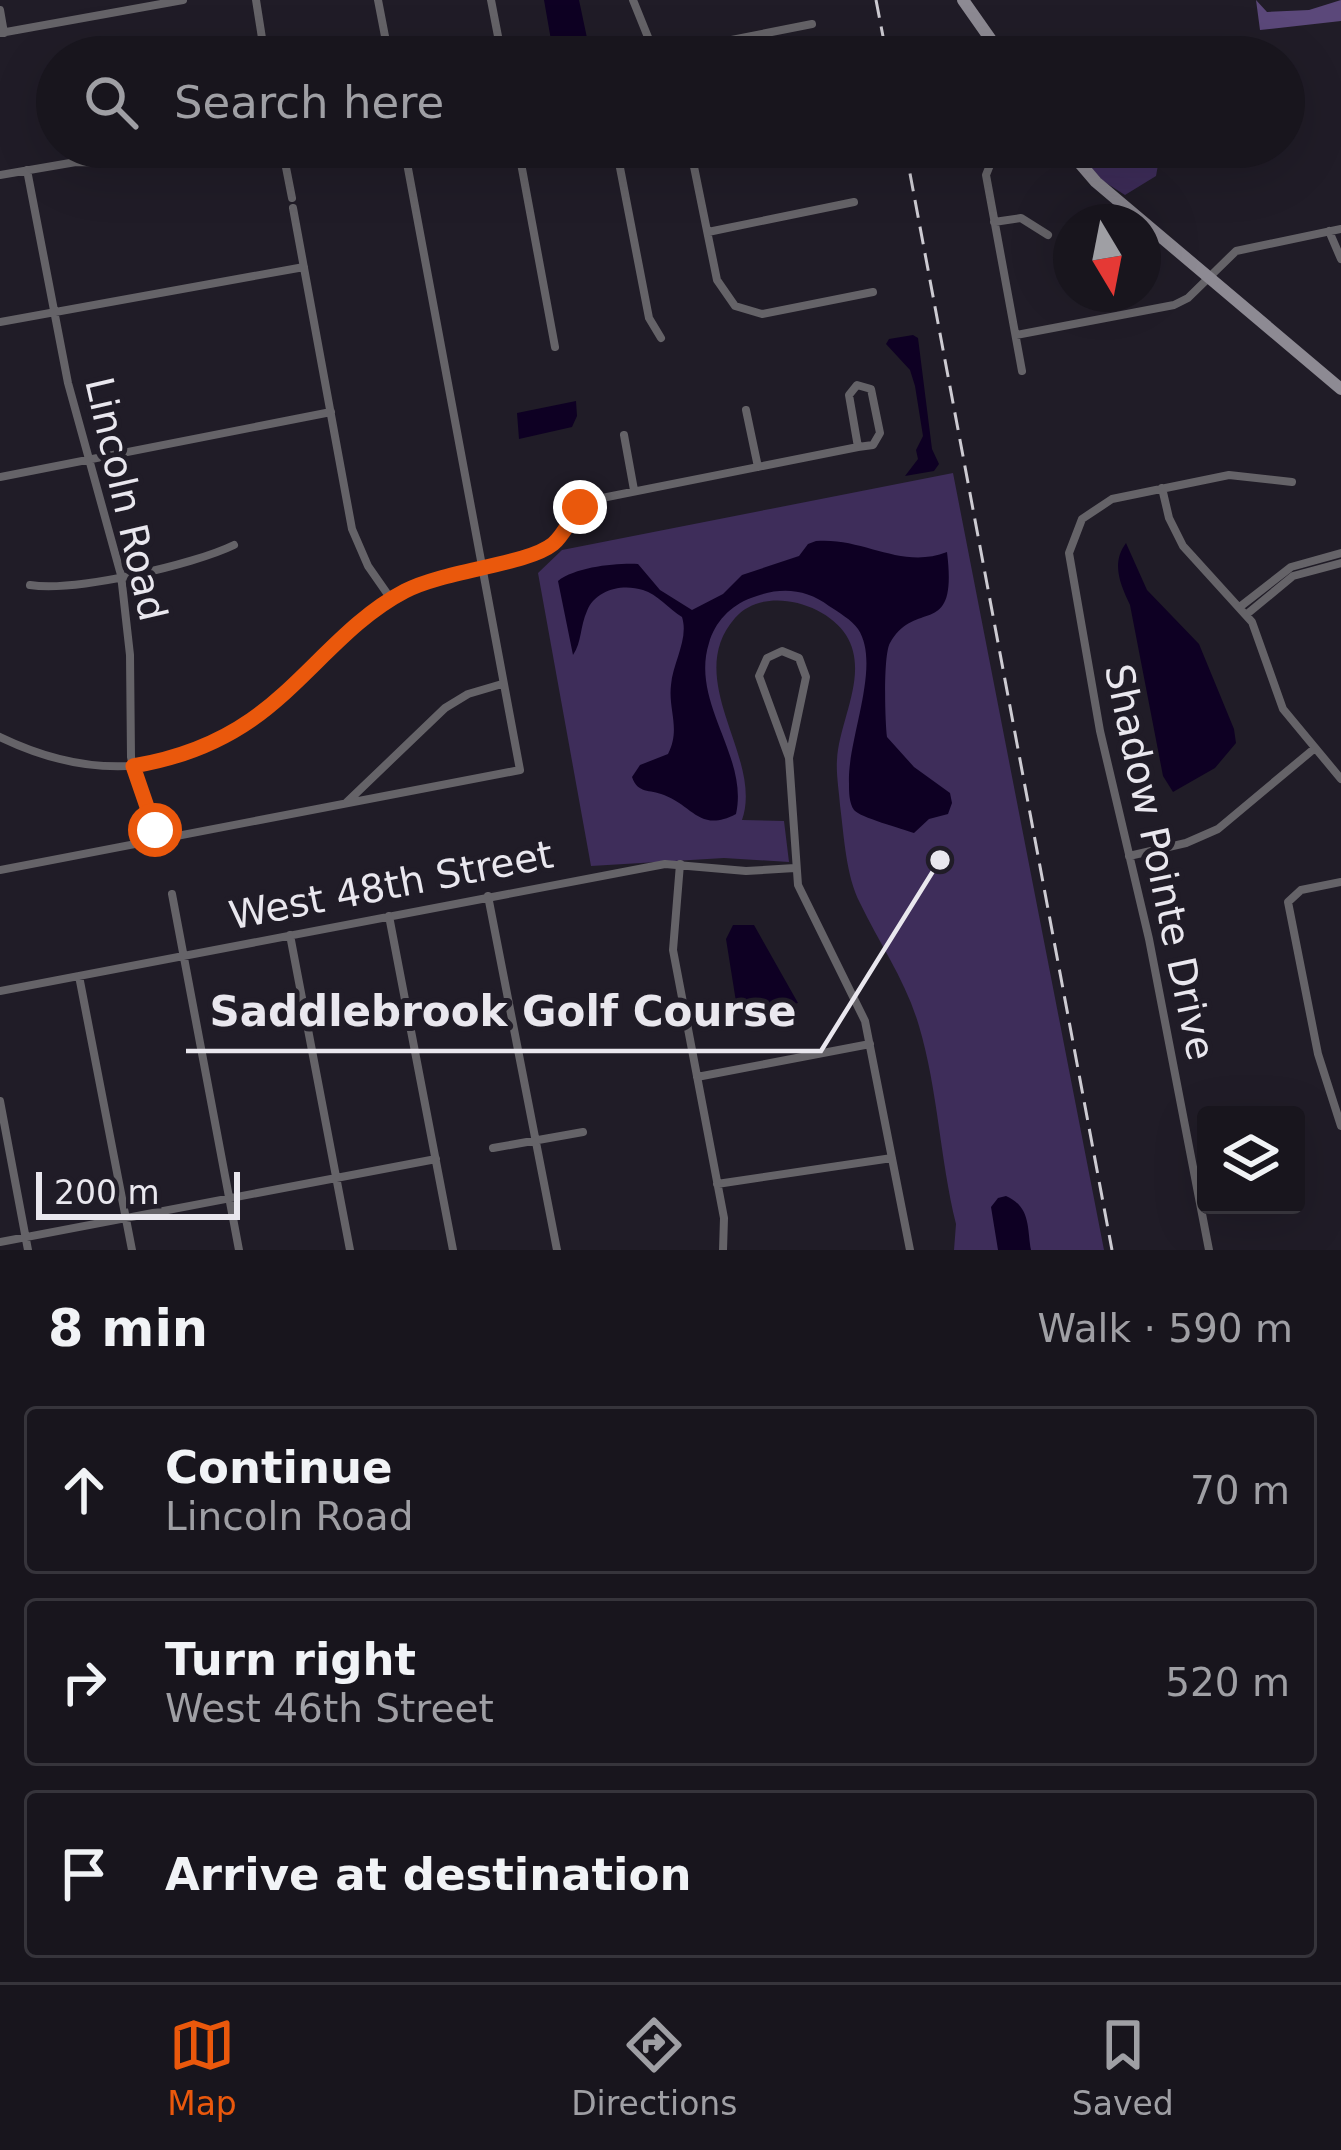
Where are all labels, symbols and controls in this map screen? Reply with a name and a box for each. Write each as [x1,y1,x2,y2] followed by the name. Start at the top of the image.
[36,36,1305,168] search box
[78,69,144,135] icon: search
[174,76,444,129] text: Search here
[1053,204,1161,312] north arrow
[76,373,176,625] street label: Lincoln Road
[553,480,607,534] route end
[1096,660,1224,1064] street label: Shadow Pointe Drive
[128,803,182,857] route start
[225,832,557,938] street label: West 48th Street
[186,973,821,1051] callout: Saddlebrook Golf Course
[209,987,797,1036] text: Saddlebrook Golf Course
[1197,1106,1305,1214] map controls
[1197,1106,1305,1214] button: layers
[36,1166,240,1219] scale bar
[54,1173,160,1212] text: 200 m
[48,1299,208,1358] text: 8 min
[1038,1306,1293,1351] text: Walk · 590 m
[165,1441,393,1494] text: Continue
[51,1457,117,1523] icon: ahead
[1190,1468,1290,1513] text: 70 m
[165,1494,413,1539] text: Lincoln Road
[165,1633,416,1686] text: Turn right
[51,1649,117,1715] icon: right
[1165,1660,1290,1705] text: 520 m
[165,1686,494,1731] text: West 46th Street
[51,1841,117,1907] icon: arrive
[165,1848,691,1901] text: Arrive at destination
[167,2012,237,2123] tab: Map
[571,2012,737,2123] tab: Directions
[1072,2012,1174,2123] tab: Saved

